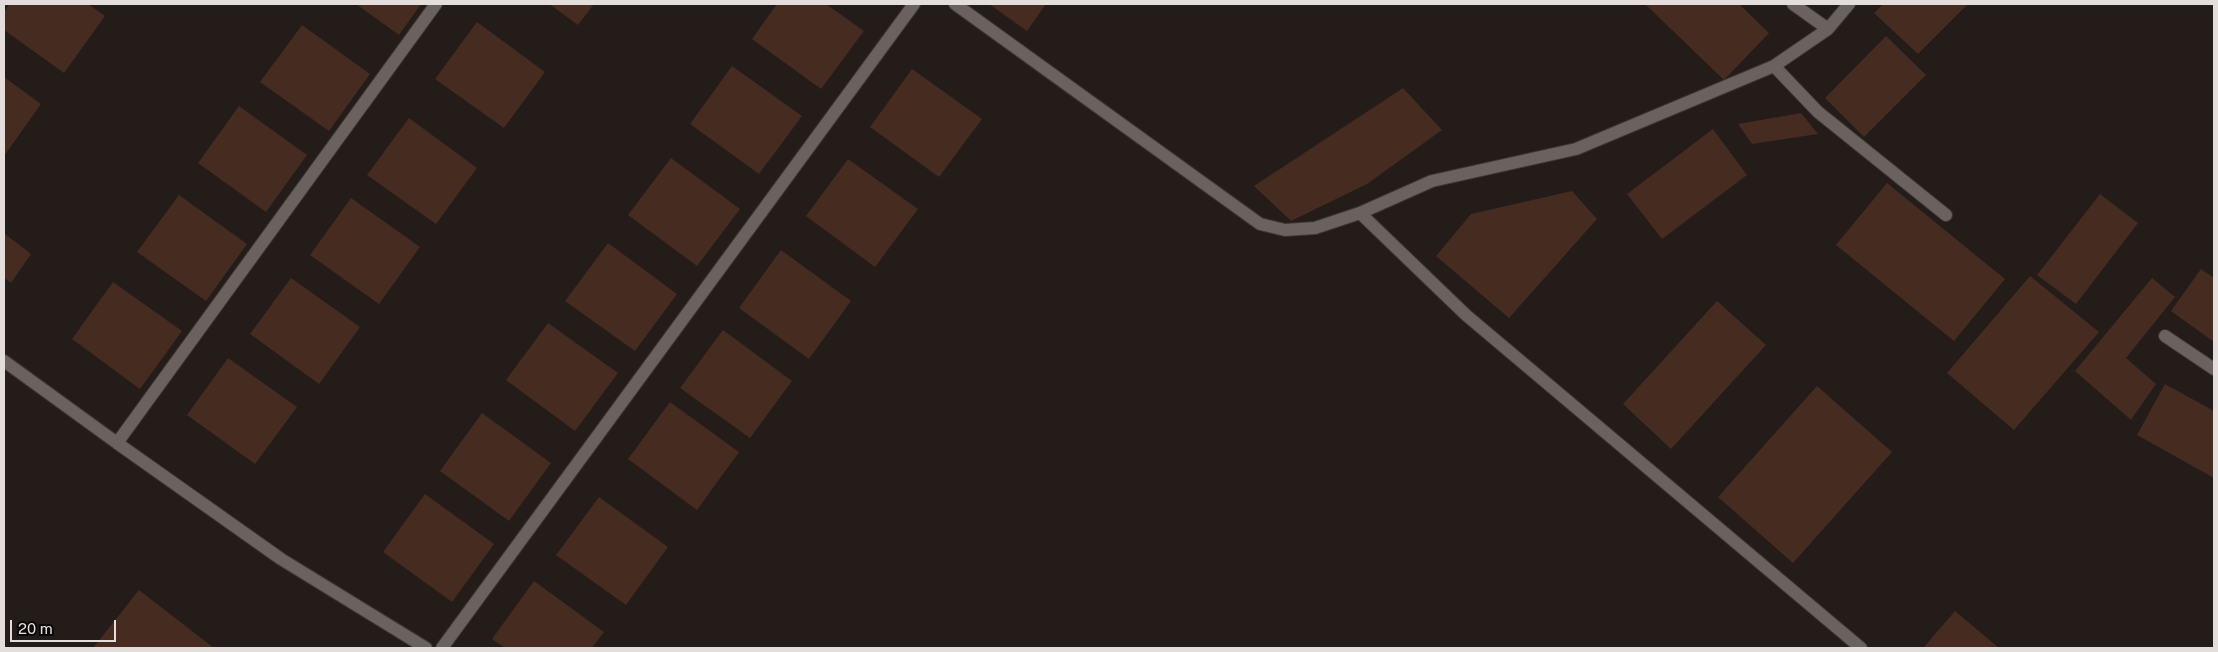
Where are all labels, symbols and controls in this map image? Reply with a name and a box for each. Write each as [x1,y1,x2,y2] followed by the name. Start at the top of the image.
[12,610,119,642] scale bar
[18,620,53,637] text: 20 m

